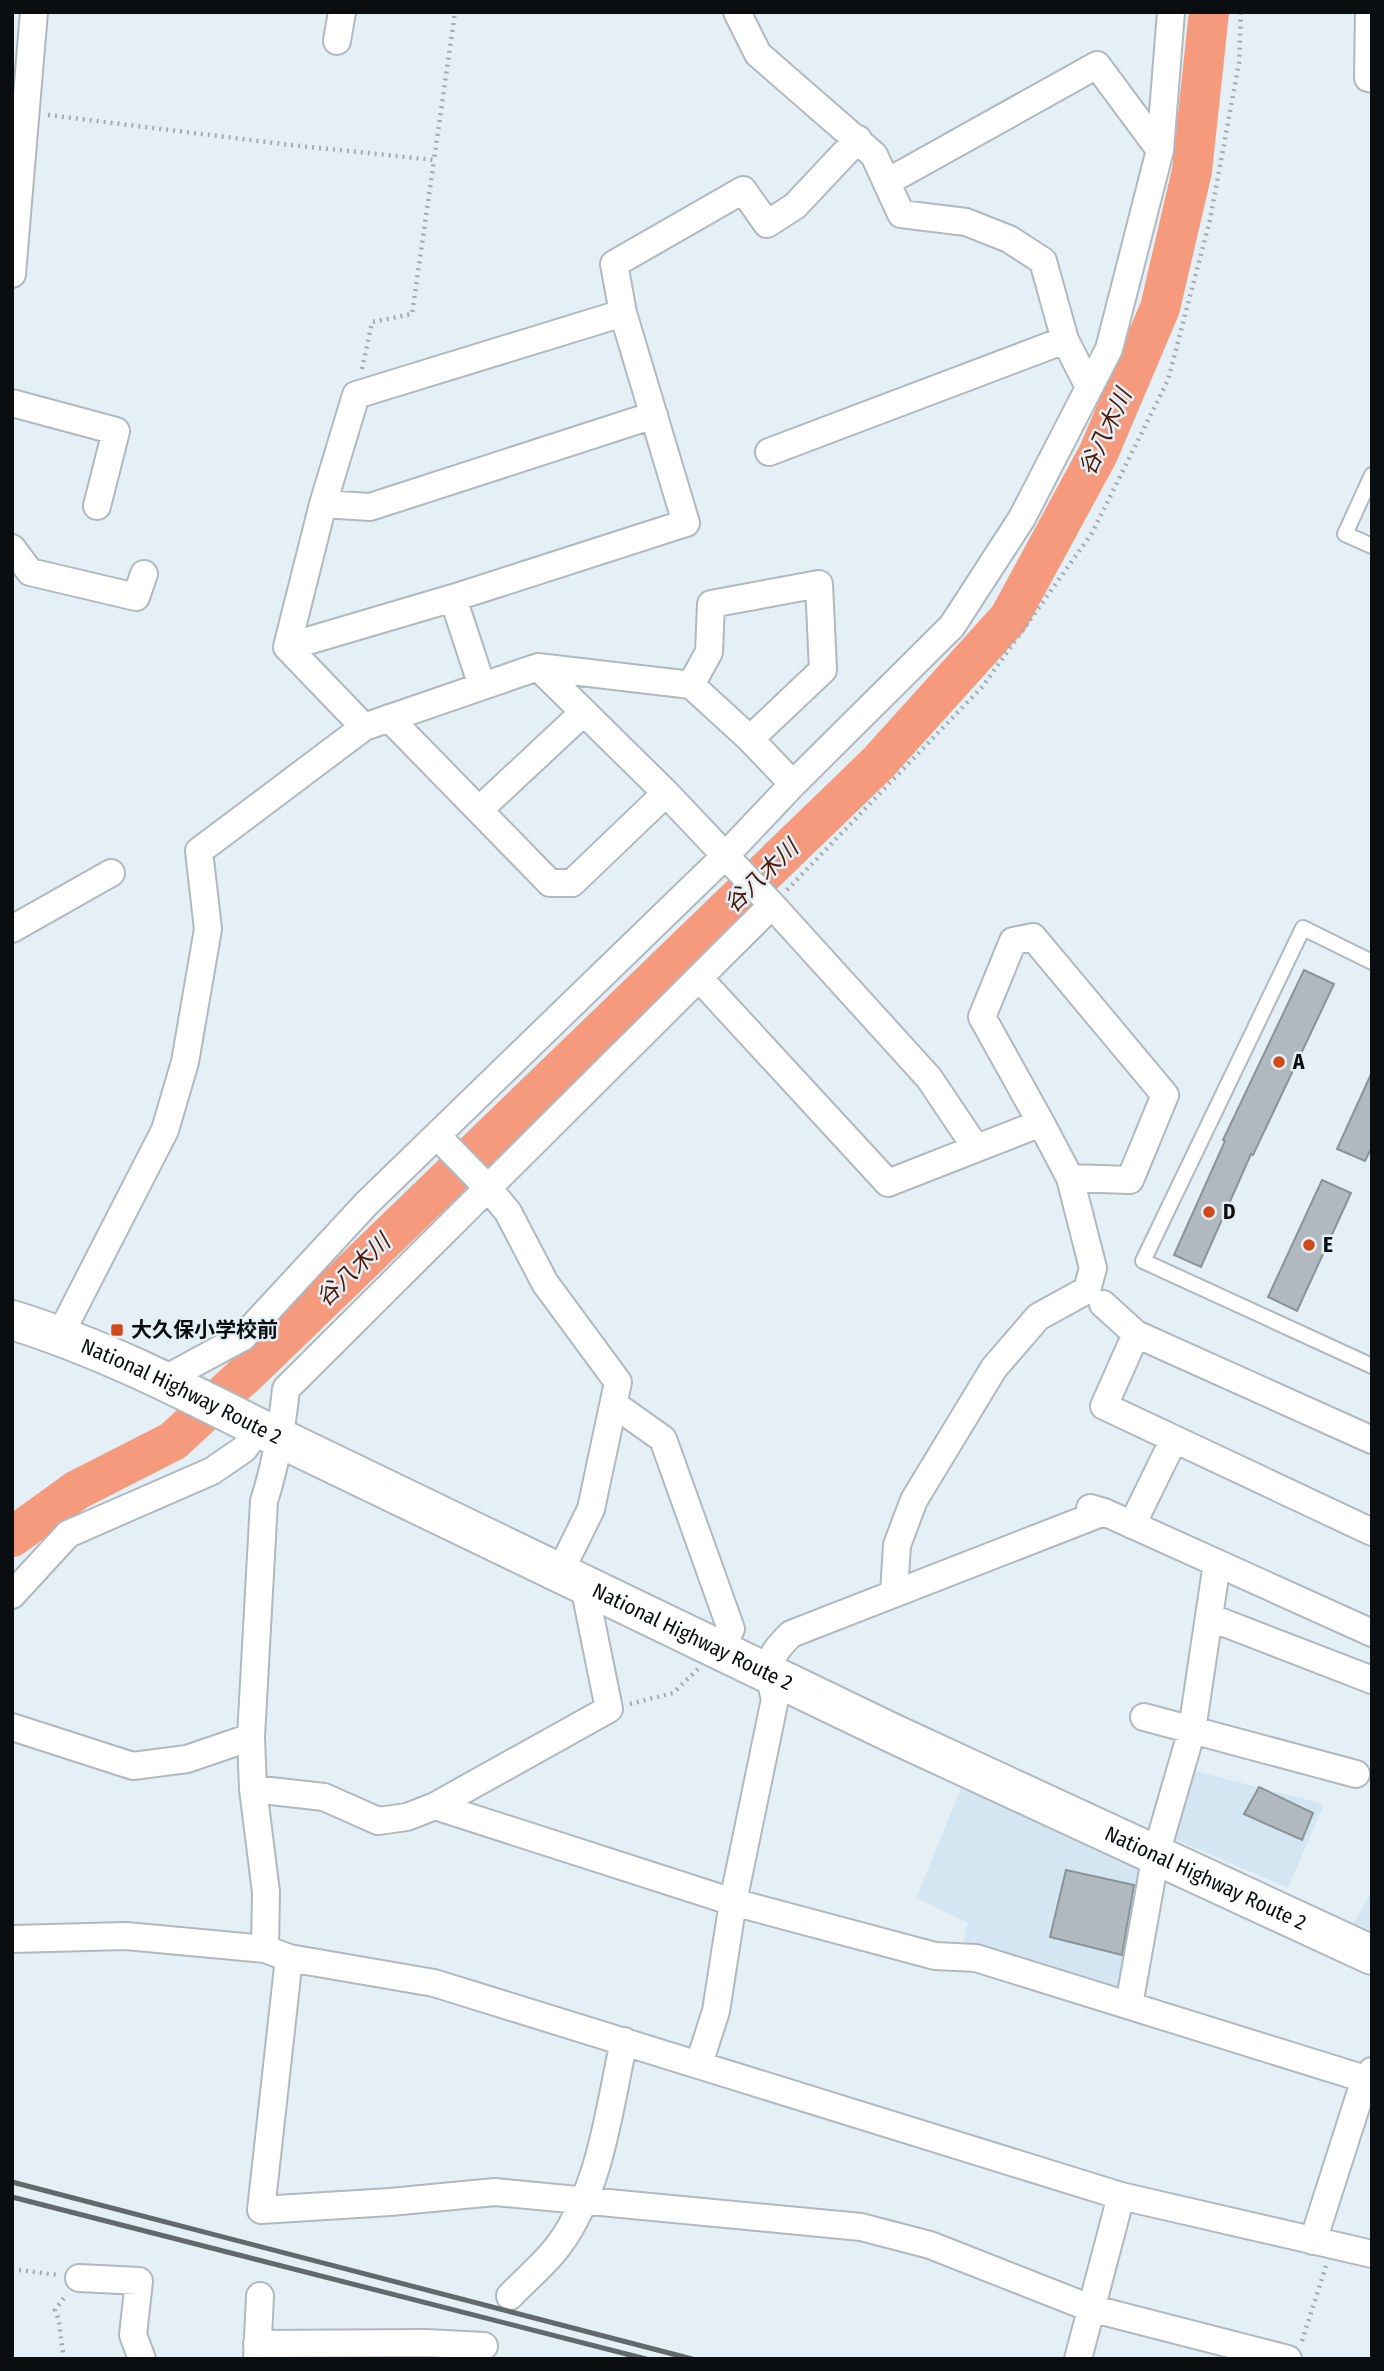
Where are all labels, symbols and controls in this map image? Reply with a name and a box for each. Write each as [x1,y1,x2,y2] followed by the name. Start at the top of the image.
[1073,382,1138,480] water label: 谷八木川
[718,832,806,918] water label: 谷八木川
[1292,1049,1305,1075] place label: A
[1271,1054,1287,1070] marker: A
[1223,1199,1236,1225] place label: D
[1201,1204,1217,1220] marker: D
[310,1226,398,1312] water label: 谷八木川
[1323,1232,1333,1258] place label: E
[1301,1237,1317,1253] marker: E
[131,1317,278,1343] place label: 大久保小学校前
[109,1322,125,1338] marker: 大久保小学校前
[77,1333,286,1450] street label: National Highway Route 2
[588,1578,797,1696] street label: National Highway Route 2
[1101,1820,1310,1936] street label: National Highway Route 2

